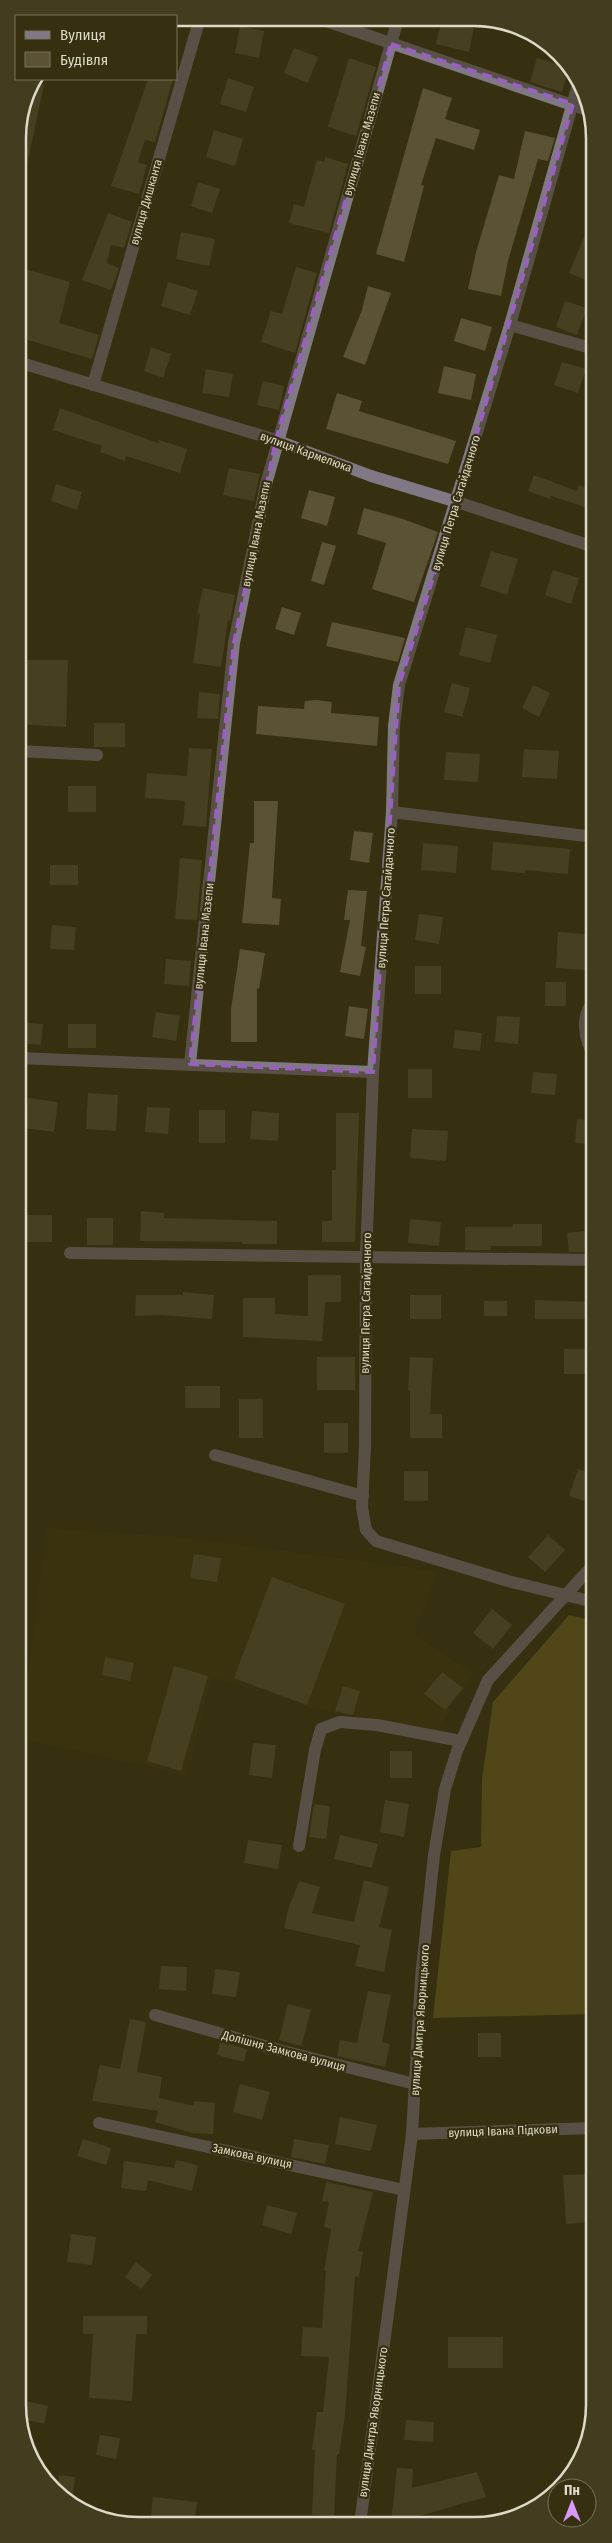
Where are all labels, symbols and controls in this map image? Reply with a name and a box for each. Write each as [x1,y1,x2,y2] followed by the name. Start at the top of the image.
[15,15,178,80] legend
[60,26,106,44] text: Вулиця
[60,51,108,69] text: Будівля
[340,91,384,197] street label: вулиця Івана Мазепи
[127,157,165,247] street label: вулиця Дишканта
[258,429,354,475] street label: вулиця Кармелюка
[429,433,483,573] street label: вулиця Петра Сагайдачного
[239,480,273,588] street label: вулиця Івана Мазепи
[374,827,398,969] street label: вулиця Петра Сагайдачного
[191,882,217,990] street label: вулиця Івана Мазепи
[358,1232,374,1374] street label: вулиця Петра Сагайдачного
[408,1944,432,2096] street label: вулиця Дмитра Яворницького
[220,2028,347,2074] street label: Долішня Замкова вулиця
[448,2122,558,2140] street label: вулиця Івана Підкови
[211,2141,293,2171] street label: Замкова вулиця
[356,2346,390,2498] street label: вулиця Дмитра Яворницького
[547,2478,597,2528] north arrow
[564,2482,580,2499] text: Пн

